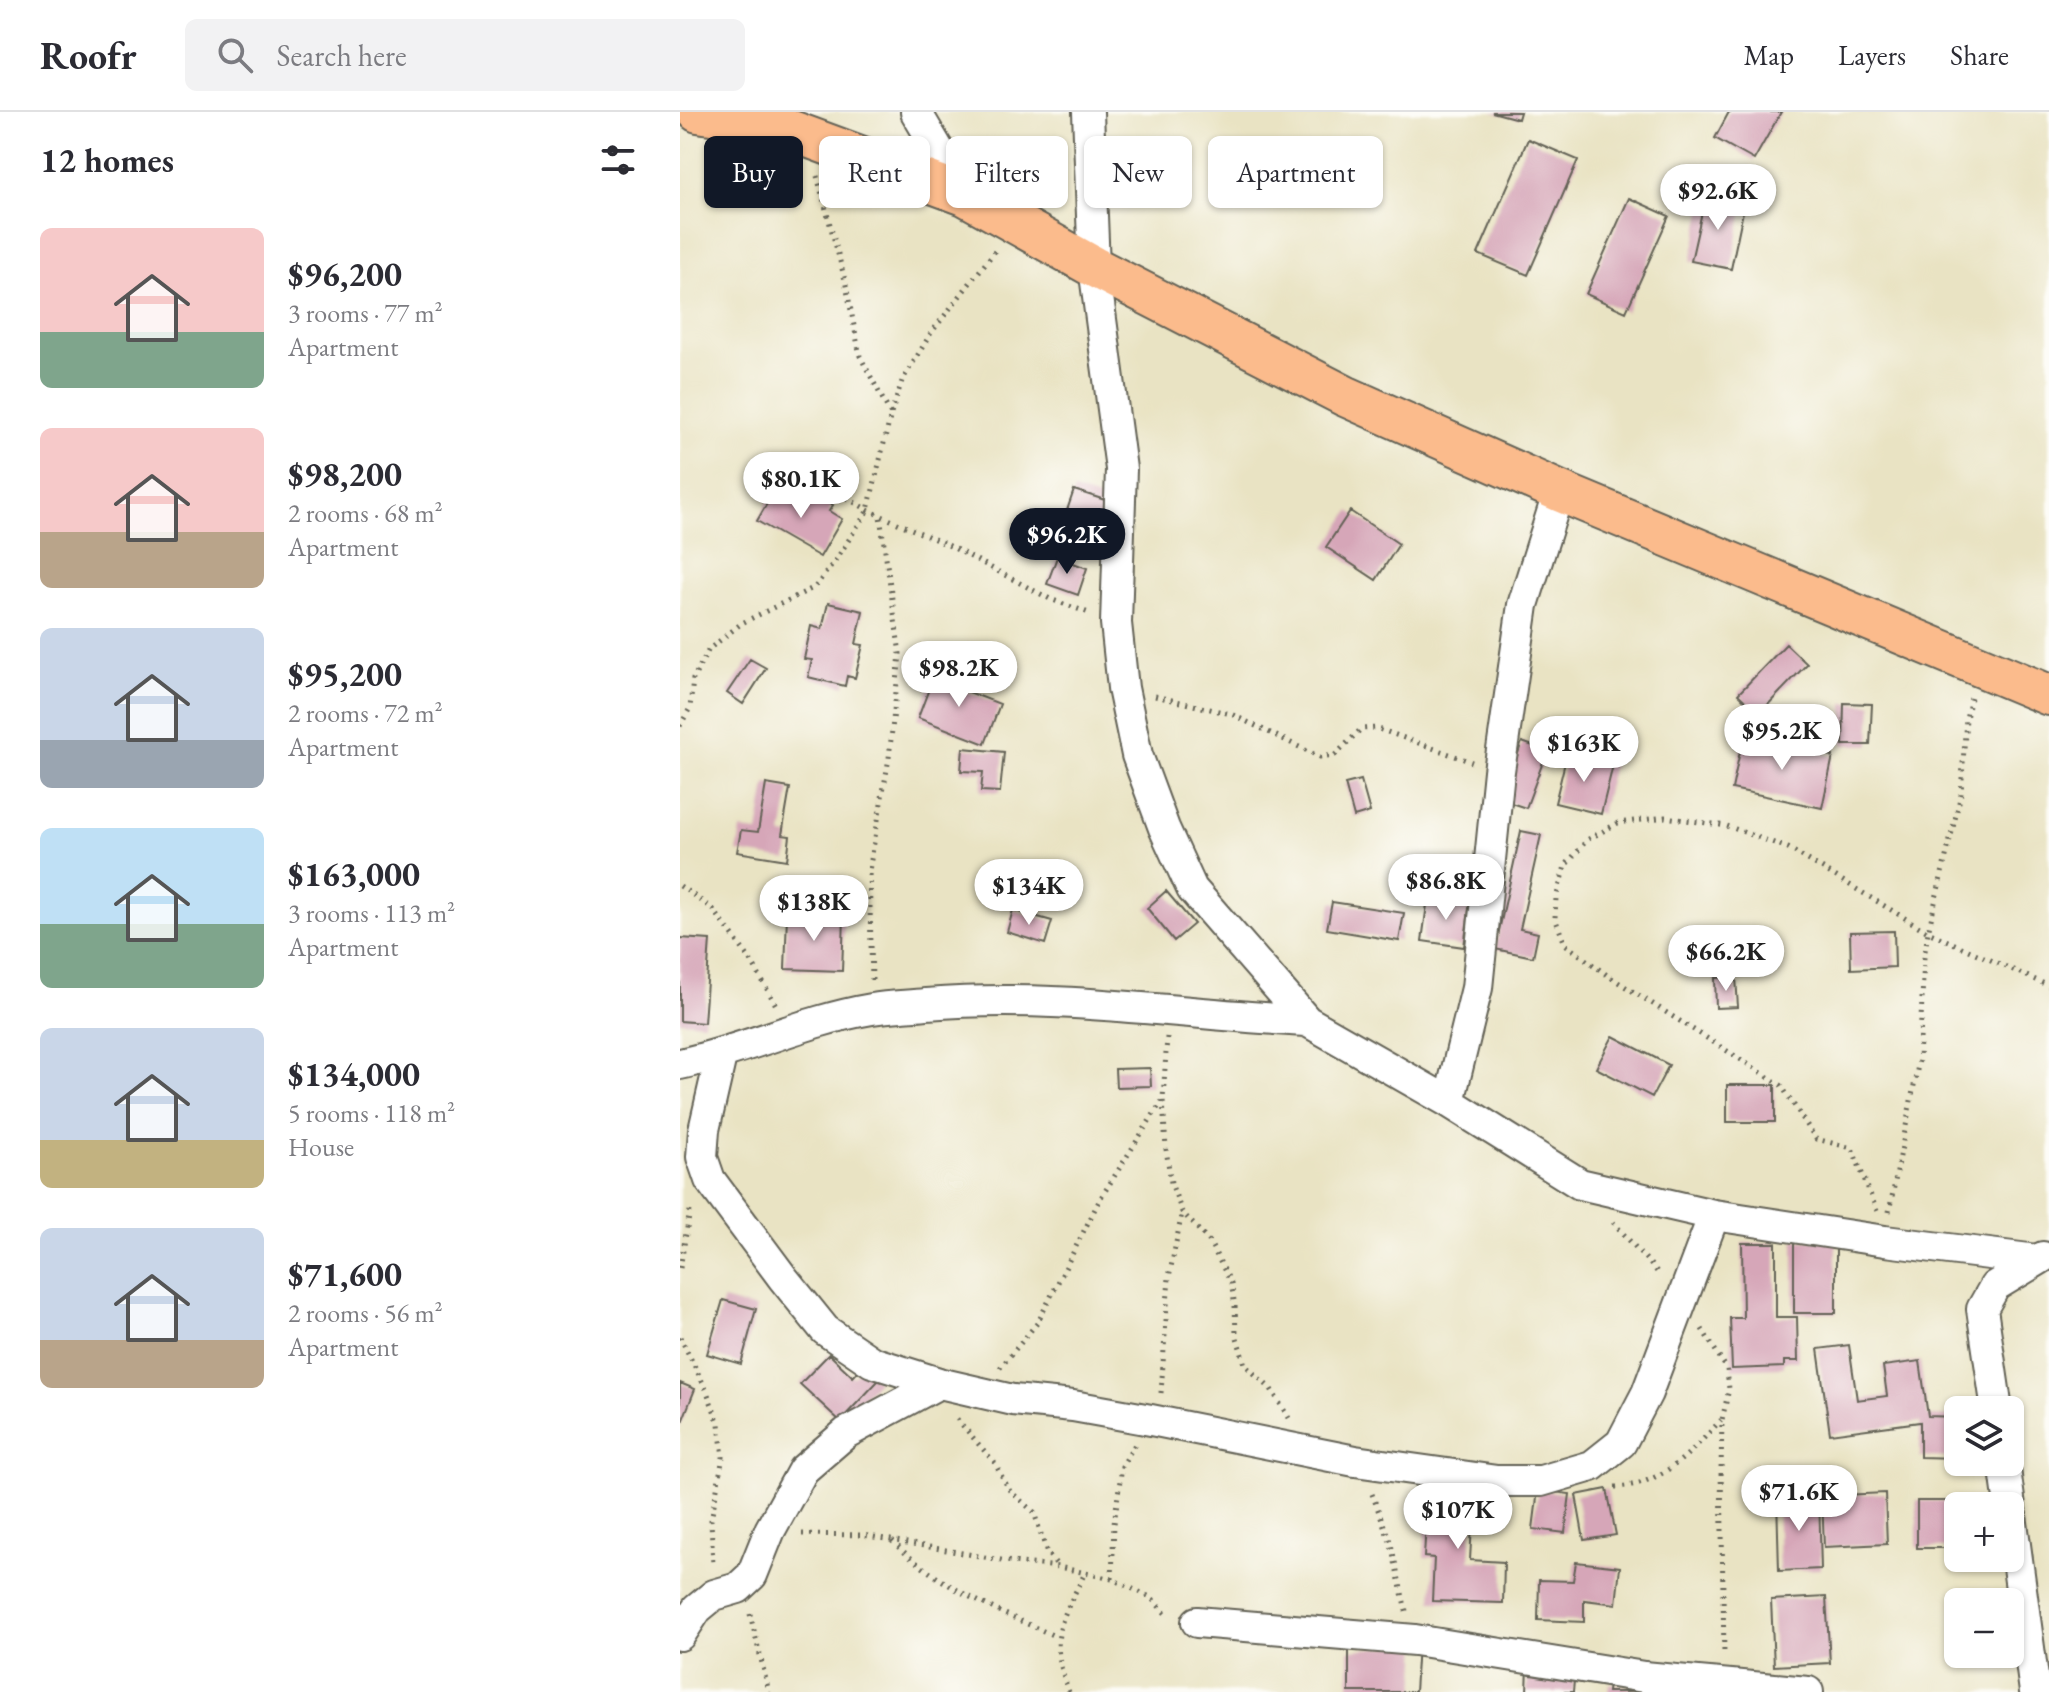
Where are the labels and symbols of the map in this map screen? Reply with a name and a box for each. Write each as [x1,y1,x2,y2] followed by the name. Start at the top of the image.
[1653,164,1783,232] pin: $92.6K
[736,452,866,520] pin: $80.1K
[1002,508,1132,576] pin: $96.2K
[894,641,1024,709] pin: $98.2K
[1717,704,1847,772] pin: $95.2K
[1528,716,1640,784] pin: $163K
[1381,854,1511,922] pin: $86.8K
[973,859,1085,927] pin: $134K
[758,875,870,943] pin: $138K
[1661,925,1791,993] pin: $66.2K
[1734,1465,1864,1533] pin: $71.6K
[1402,1483,1514,1551] pin: $107K

